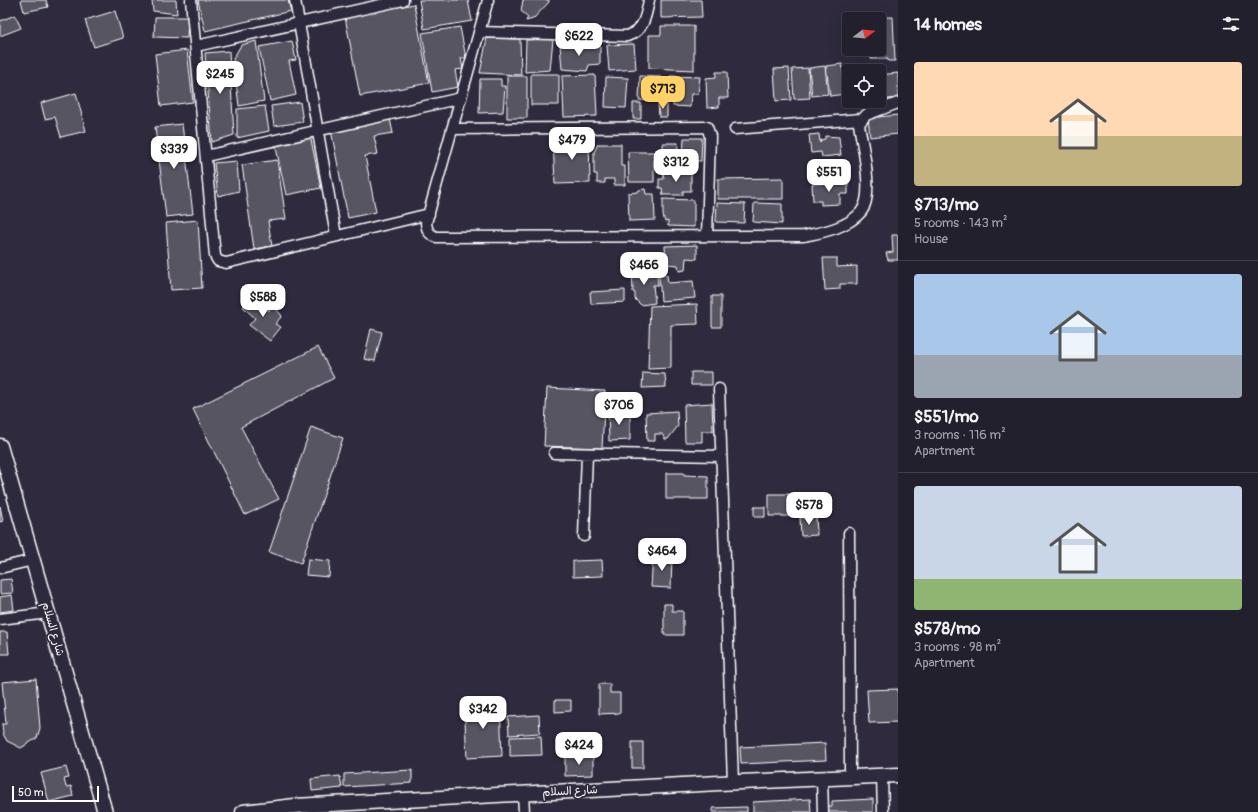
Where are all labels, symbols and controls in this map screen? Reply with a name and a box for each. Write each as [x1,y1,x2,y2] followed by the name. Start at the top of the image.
[842,12,886,56] north arrow
[842,12,886,108] map controls
[1220,13,1242,35] icon: filters
[914,14,982,35] text: 14 homes
[555,23,603,57] pin: $622
[564,28,594,44] text: $622
[196,61,244,95] pin: $245
[842,64,886,108] button: locate
[206,66,234,82] text: $245
[639,76,687,110] pin: $713
[650,81,676,97] text: $713
[1042,88,1114,160] icon: home
[548,127,596,161] pin: $479
[558,132,586,148] text: $479
[150,136,198,170] pin: $339
[160,141,188,157] text: $339
[652,149,700,183] pin: $312
[663,154,689,170] text: $312
[805,159,853,193] pin: $551
[816,164,842,180] text: $551
[914,194,979,215] text: $713/mo
[914,215,1008,231] text: 5 rooms · 143 m²
[914,231,948,247] text: House
[620,252,668,286] pin: $466
[629,257,659,273] text: $466
[239,284,287,318] pin: $588
[249,289,277,305] text: $588
[1042,300,1114,372] icon: home
[595,392,643,426] pin: $706
[604,397,634,413] text: $706
[914,406,979,427] text: $551/mo
[914,427,1006,443] text: 3 rooms · 116 m²
[914,443,975,459] text: Apartment
[785,492,833,526] pin: $578
[795,497,823,513] text: $578
[1042,512,1114,584] icon: home
[638,538,686,572] pin: $464
[647,543,677,559] text: $464
[37,600,67,658] street label: شارع السلام
[914,618,980,639] text: $578/mo
[914,639,1001,655] text: 3 rooms · 98 m²
[914,655,975,671] text: Apartment
[459,696,507,730] pin: $342
[468,701,498,717] text: $342
[555,732,603,766] pin: $424
[564,737,594,753] text: $424
[542,783,598,801] street label: شارع السلام
[12,784,99,803] scale bar
[18,786,44,799] text: 50 m

